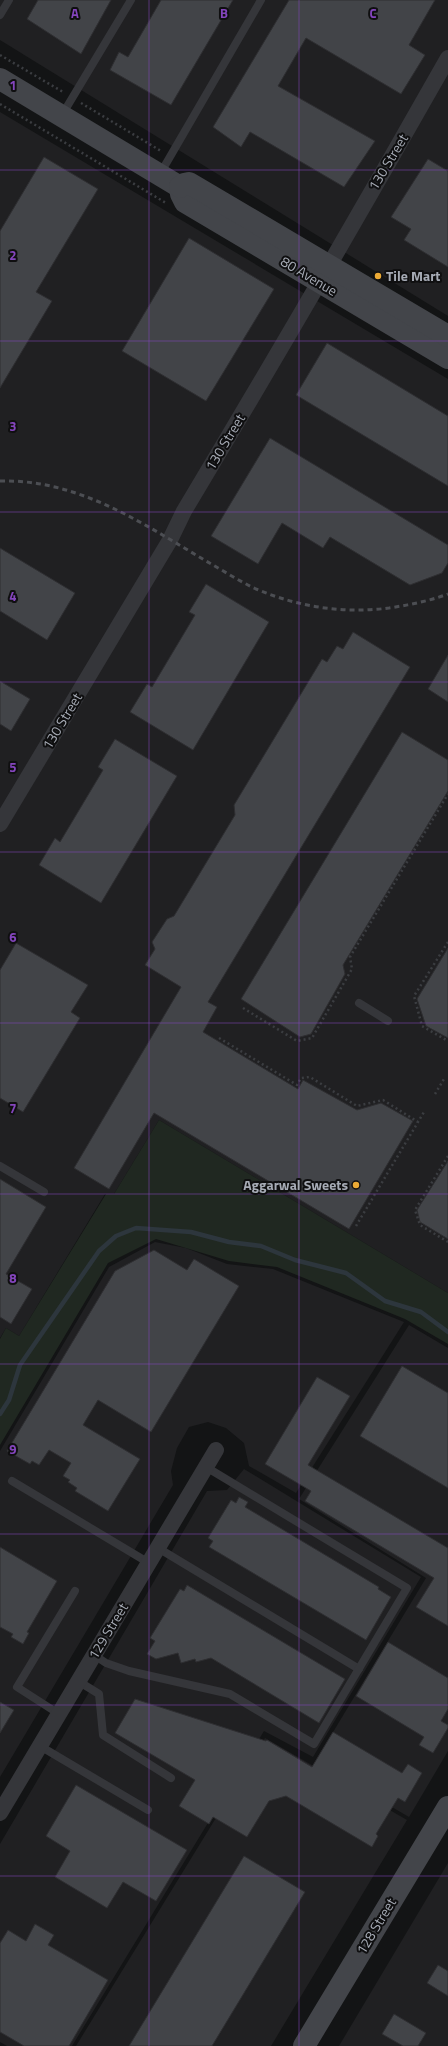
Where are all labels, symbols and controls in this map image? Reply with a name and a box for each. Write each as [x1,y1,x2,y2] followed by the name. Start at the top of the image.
[71,3,79,23] text: A
[220,3,228,23] text: B
[369,3,377,23] text: C
[9,75,17,95] text: 1
[362,129,413,194] street label: 130 Street
[9,245,17,265] text: 2
[277,250,341,301] street label: 80 Avenue
[386,265,440,286] place label: Tile Mart
[373,271,383,281] marker: Tile Mart
[199,409,250,474] street label: 130 Street
[9,416,17,436] text: 3
[9,586,17,606] text: 4
[36,688,87,753] street label: 130 Street
[9,757,17,777] text: 5
[9,927,17,947] text: 6
[9,1098,17,1118] text: 7
[243,1174,348,1195] place label: Aggarwal Sweets
[351,1180,361,1190] marker: Aggarwal Sweets
[9,1268,17,1288] text: 8
[9,1439,17,1459] text: 9
[82,1598,133,1663] street label: 129 Street
[350,1893,401,1958] street label: 128 Street

